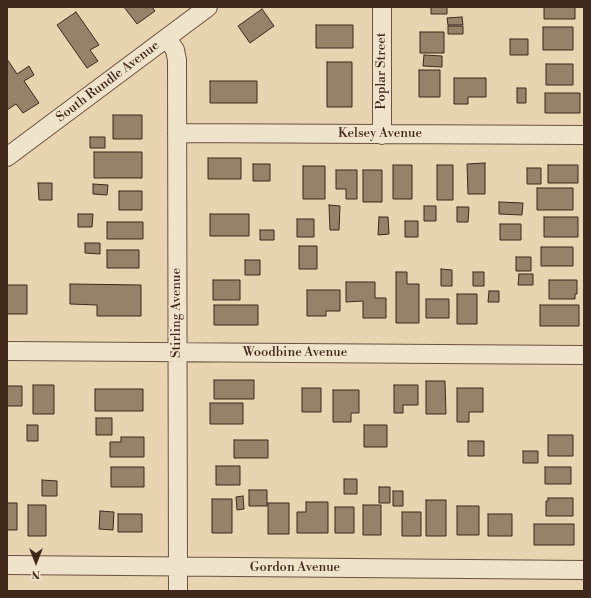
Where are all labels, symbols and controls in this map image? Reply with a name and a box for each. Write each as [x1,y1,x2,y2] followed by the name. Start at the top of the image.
[374,33,390,109] street label: Poplar Street
[53,38,163,126] street label: South Rundle Avenue
[338,126,422,142] street label: Kelsey Avenue
[169,268,185,358] street label: Stirling Avenue
[243,345,347,361] street label: Woodbine Avenue
[16,542,56,582] north arrow
[250,560,340,576] street label: Gordon Avenue
[32,567,40,581] text: N

